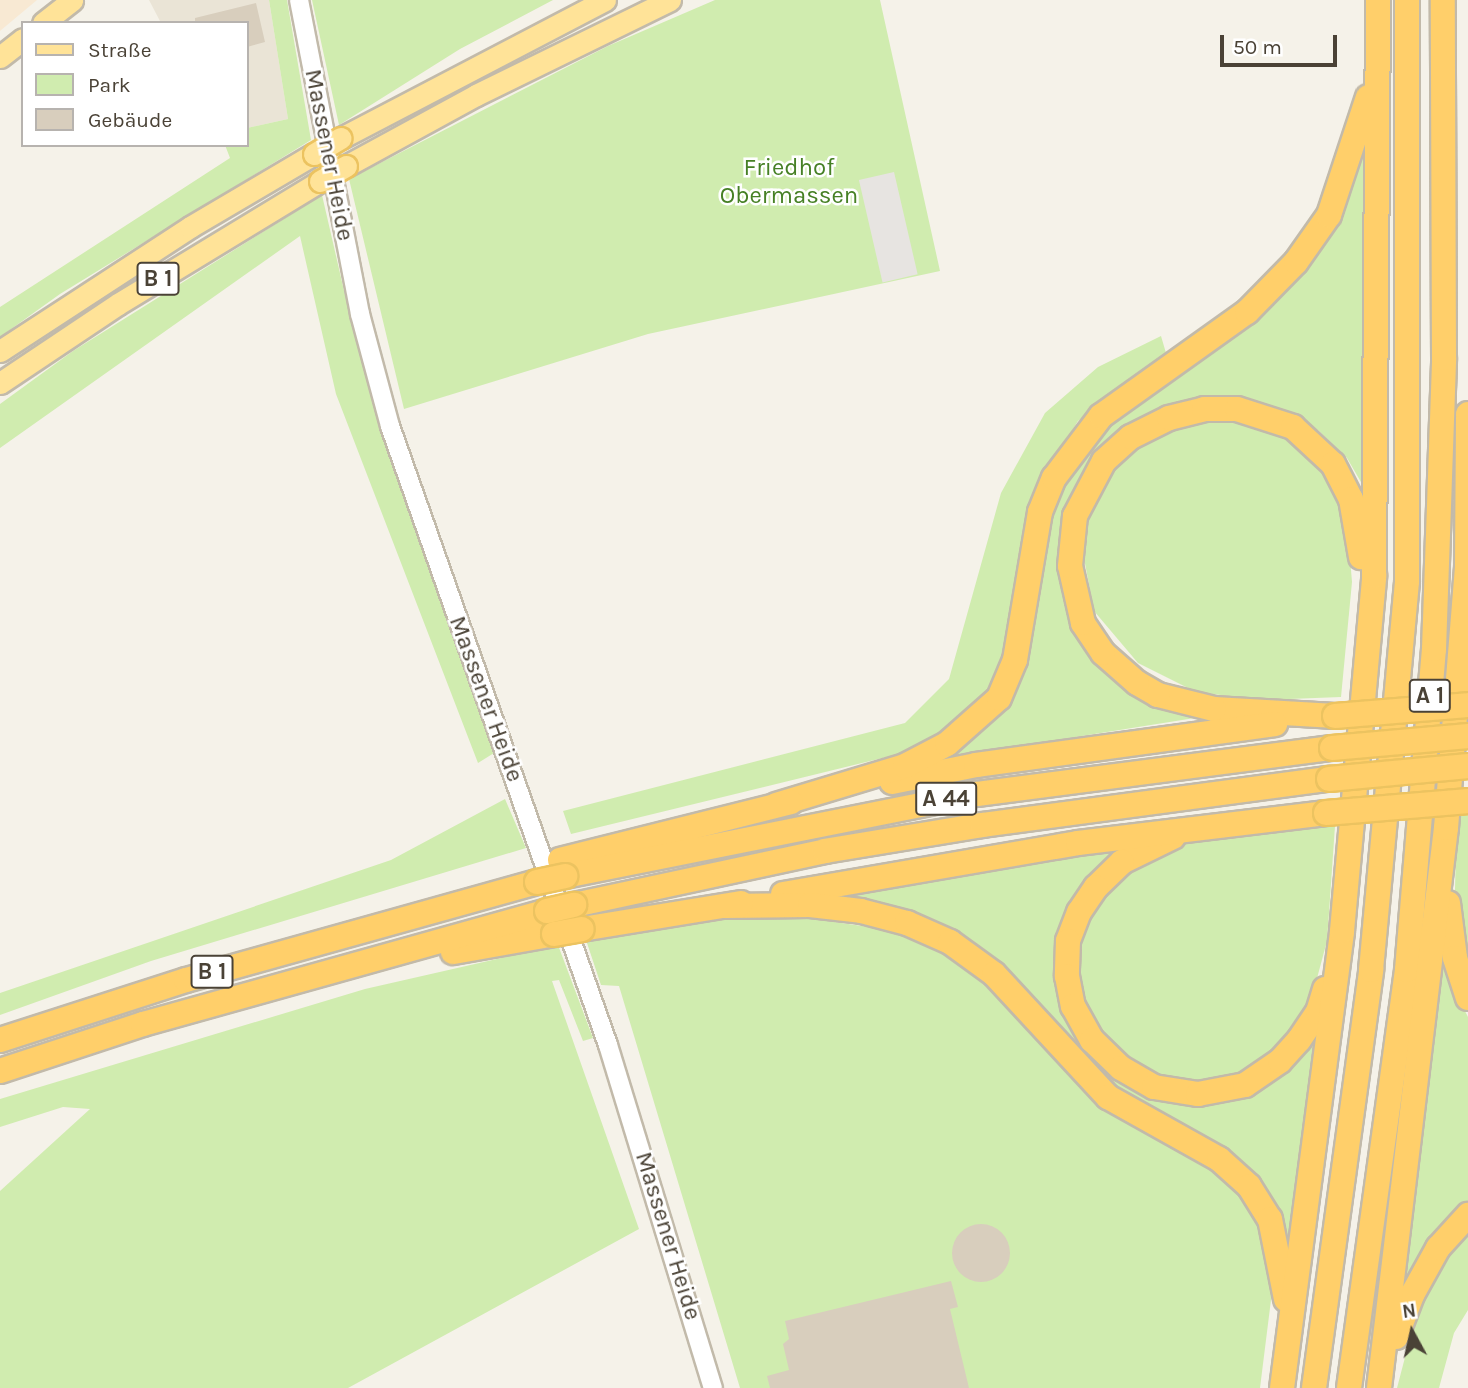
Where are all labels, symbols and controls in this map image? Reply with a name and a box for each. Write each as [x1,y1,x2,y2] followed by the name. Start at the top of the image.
[21,21,248,147] legend
[1223,21,1340,65] scale bar
[1233,35,1282,59] text: 50 m
[88,38,151,62] text: Straße
[298,67,360,243] street label: Massener Heide
[88,73,131,97] text: Park
[88,108,172,132] text: Gebäude
[720,154,858,210] park label: Friedhof Obermassen
[135,260,181,298] road number: B 1
[443,612,529,786] street label: Massener Heide
[1407,676,1453,716] road number: A 1
[914,779,978,818] road number: A 44
[189,953,235,992] road number: B 1
[629,1148,707,1324] street label: Massener Heide
[1377,1297,1447,1367] north arrow
[1401,1299,1417,1323] text: N

